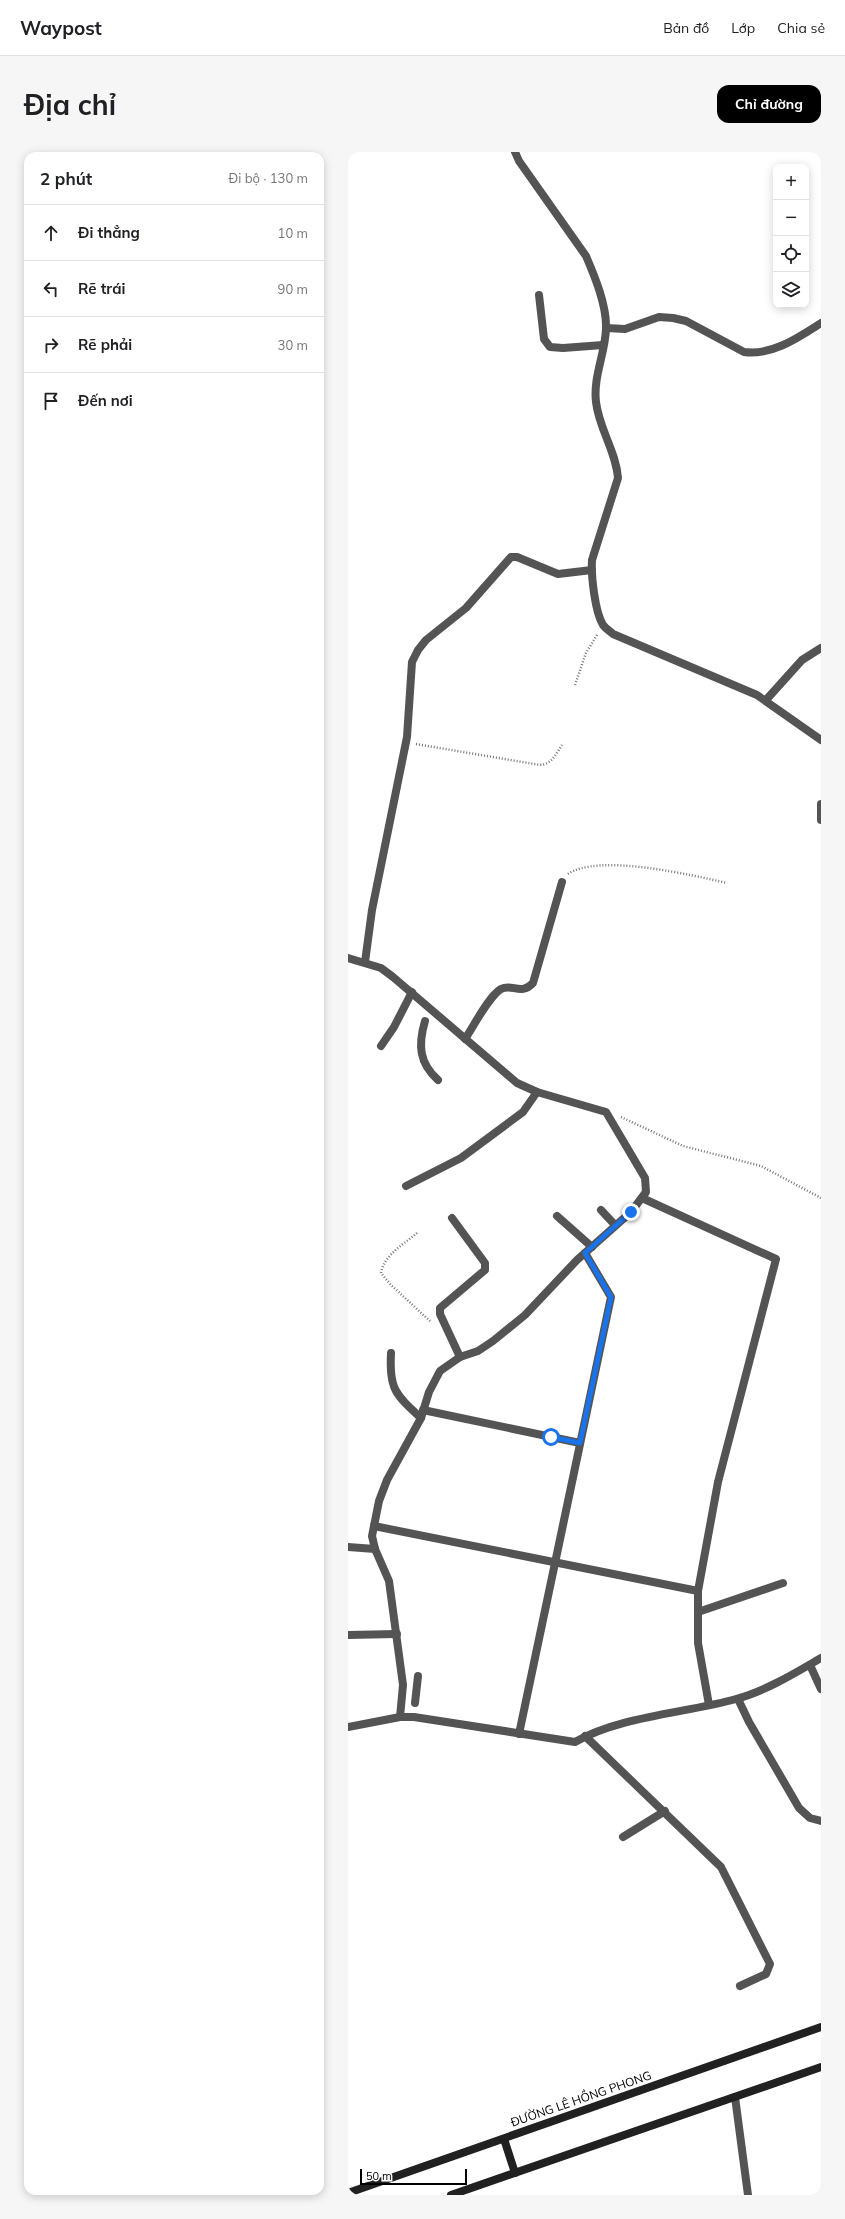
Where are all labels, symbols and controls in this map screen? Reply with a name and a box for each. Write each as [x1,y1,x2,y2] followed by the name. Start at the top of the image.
[20,16,102,40] text: Waypost
[663,19,709,37] text: Bản đồ
[731,19,755,37] text: Lớp
[777,19,825,37] text: Chia sẻ
[717,85,821,123] button: Chỉ đường
[24,87,116,122] text: Địa chỉ
[773,164,809,308] map controls
[773,164,809,200] button: +
[40,168,92,189] text: 2 phút
[229,170,308,186] text: Đi bộ · 130 m
[773,200,809,236] button: −
[40,222,62,244] icon: ahead
[78,223,140,242] text: Đi thẳng
[278,225,308,241] text: 10 m
[773,236,809,272] button: locate
[773,272,809,308] button: layers
[40,278,62,300] icon: left
[78,279,125,298] text: Rẽ trái
[278,281,308,297] text: 90 m
[40,334,62,356] icon: right
[78,335,132,354] text: Rẽ phải
[278,337,308,353] text: 30 m
[40,390,62,412] icon: arrive
[78,391,133,410] text: Đến nơi
[622,1203,640,1221] route end
[542,1428,560,1446] route start
[508,2067,653,2130] street label: ĐƯỜNG LÊ HỒNG PHONG
[360,2167,467,2186] scale bar
[366,2169,392,2183] text: 50 m

